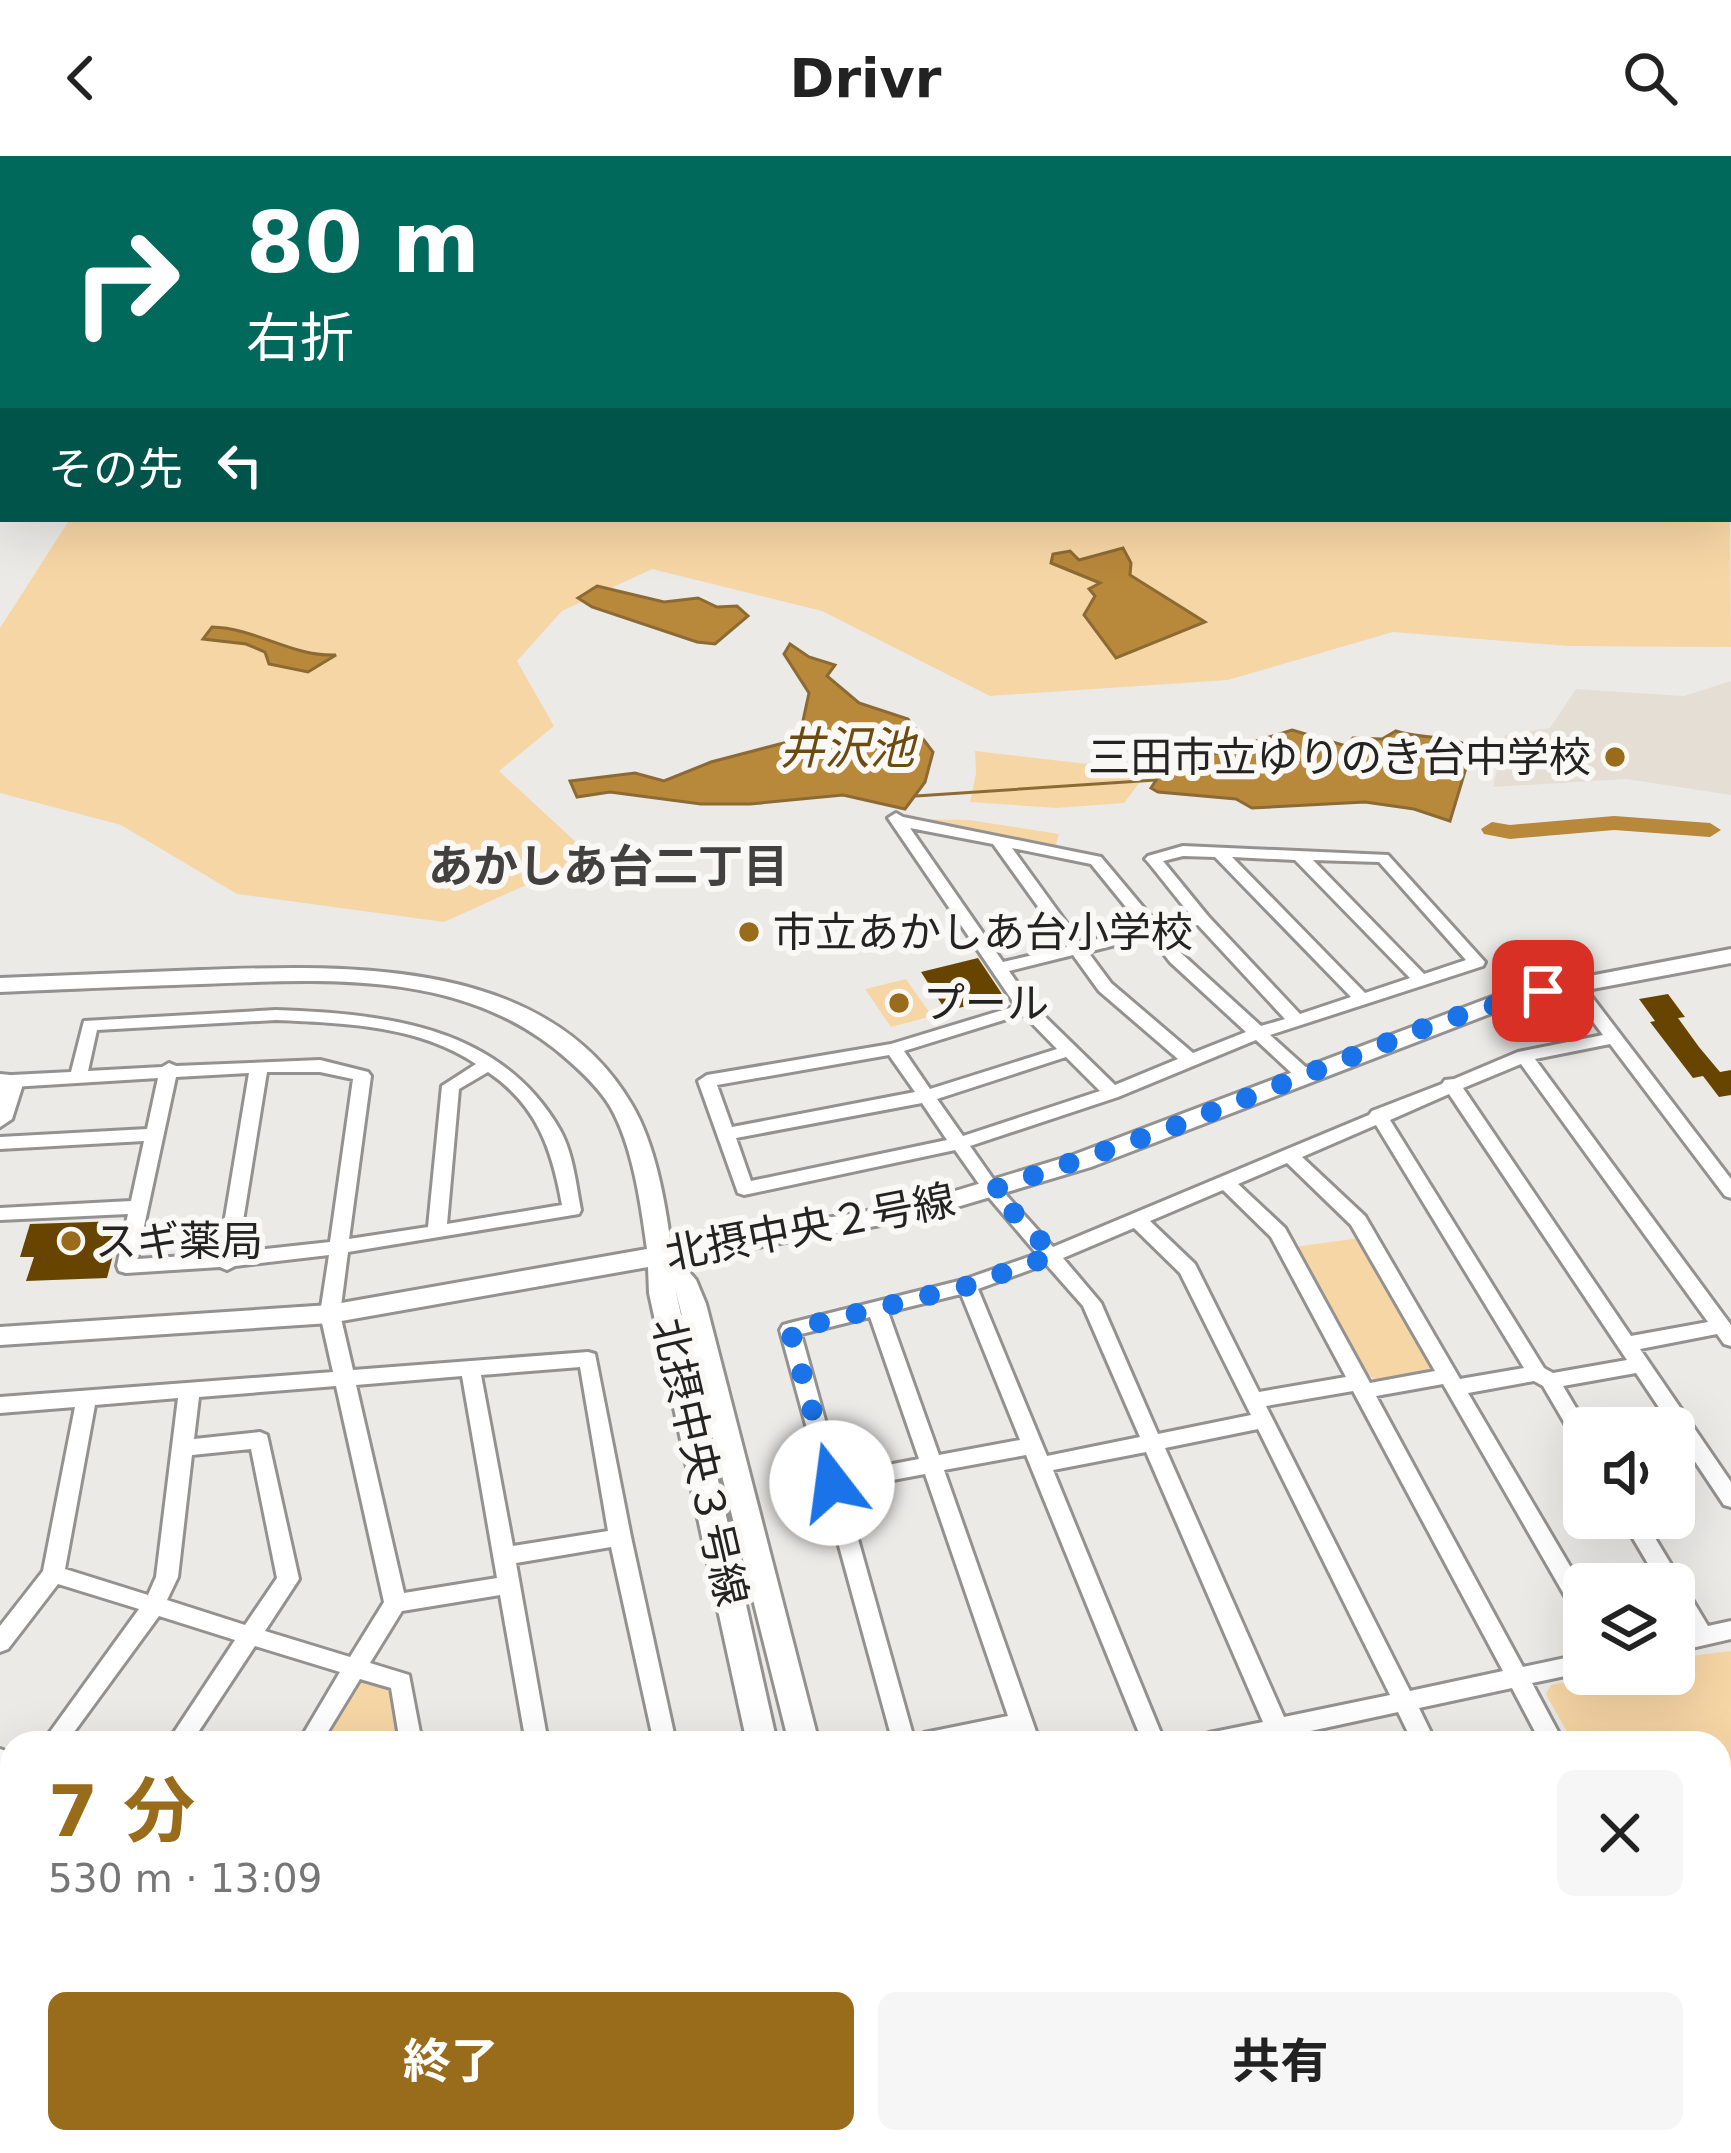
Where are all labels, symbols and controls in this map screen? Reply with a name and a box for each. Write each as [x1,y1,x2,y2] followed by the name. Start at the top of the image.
[48,45,114,111] icon: back
[1617,45,1683,111] icon: search
[790,47,941,110] text: Drivr
[246,194,480,292] text: 80 m
[48,204,204,360] icon: right
[246,307,354,370] text: 右折
[207,432,273,498] icon: left
[48,443,183,496] text: その先
[779,722,918,775] water label: 井沢池
[1088,733,1591,782] place label: 三田市立ゆりのき台中学校
[1602,744,1628,770] marker: 三田市立ゆりのき台中学校
[428,840,788,893] district label: あかしあ台二丁目
[773,908,1193,957] place label: 市立あかしあ台小学校
[736,919,762,945] marker: 市立あかしあ台小学校
[1492,940,1594,1042] pin
[1510,958,1576,1024] icon: arrive
[923,979,1049,1028] place label: プール
[886,990,912,1016] marker: プール
[661,1175,959,1279] street label: 北摂中央２号線
[95,1217,263,1266] place label: スギ薬局
[58,1228,84,1254] marker: スギ薬局
[643,1313,757,1611] street label: 北摂中央３号線
[1563,1407,1695,1695] map controls
[1563,1407,1695,1539] button: sound
[769,1420,895,1546] position arrow
[1563,1563,1695,1695] button: layers
[48,1769,195,1853] text: 7 分
[1557,1770,1683,1896] button: close
[48,1856,322,1901] text: 530 m · 13:09
[48,1992,854,2130] button: 終了
[878,1992,1683,2130] button: 共有

